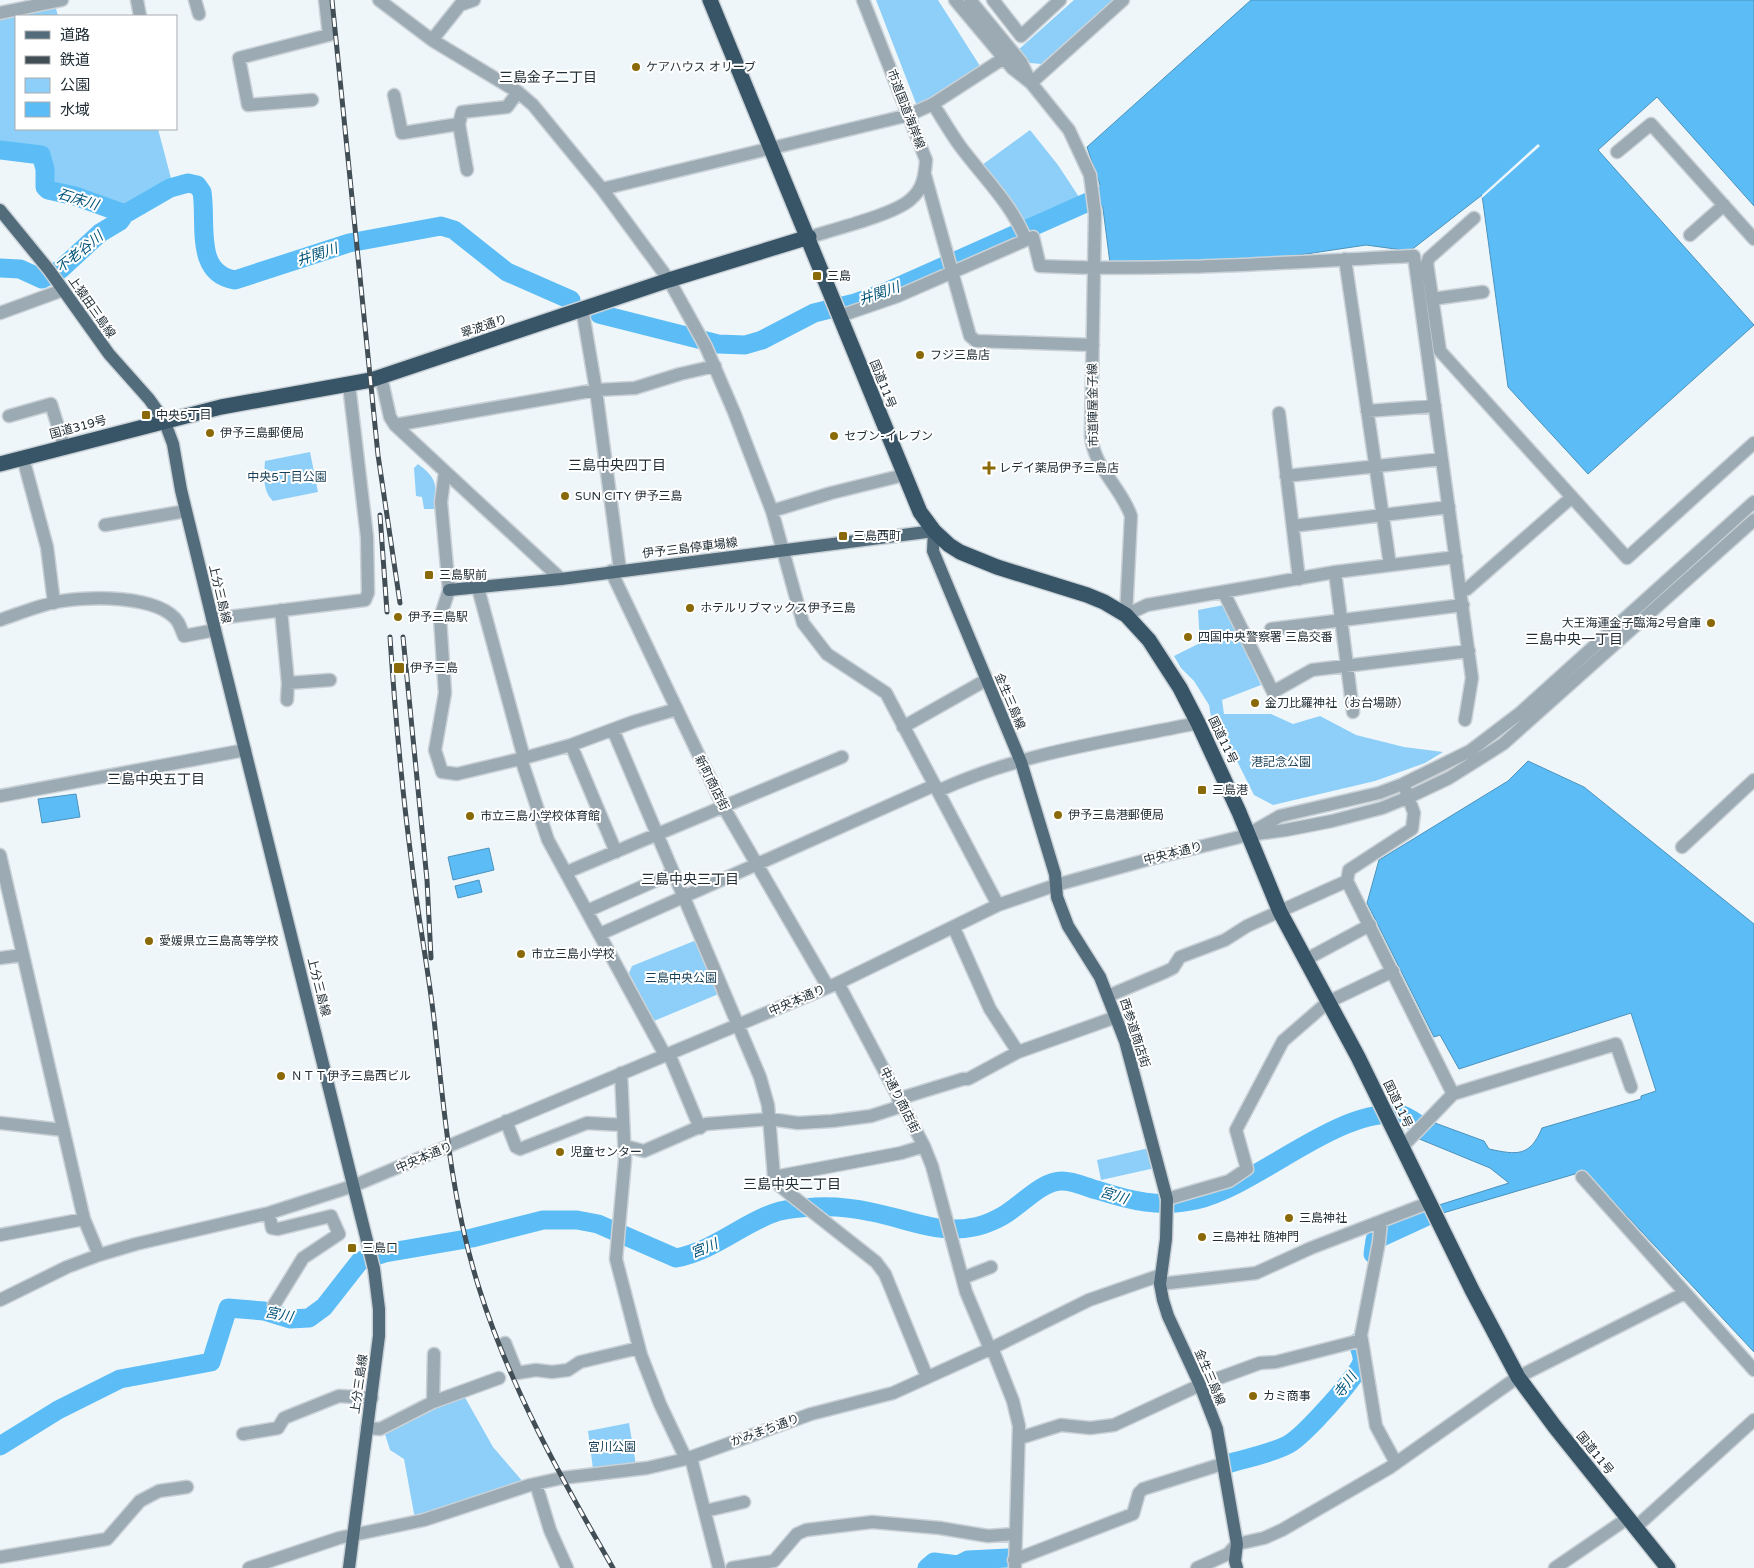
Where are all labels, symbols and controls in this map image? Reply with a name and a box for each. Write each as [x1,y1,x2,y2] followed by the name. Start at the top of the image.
[15,15,178,130] legend
[60,26,90,44] text: 道路
[60,51,90,69] text: 鉄道
[646,60,756,74] place label: ケアハウス オリーブ
[630,61,642,73] marker: ケアハウス オリーブ
[884,67,928,151] street label: 市道国道海岸線
[499,69,597,86] district label: 三島金子二丁目
[60,76,90,94] text: 公園
[60,101,90,119] text: 水域
[55,185,102,214] water label: 石床川
[52,227,108,277] water label: 不老谷川
[295,239,342,269] water label: 井関川
[827,269,851,283] place label: 三島
[811,270,823,282] marker: 三島
[66,273,118,341] street label: 上猿田三島線
[857,278,904,308] water label: 井関川
[459,312,509,340] street label: 翠波通り
[930,348,990,362] place label: フジ三島店
[914,349,926,361] marker: フジ三島店
[867,358,899,410] street label: 国道11号
[1085,363,1101,447] street label: 市道陣屋金子線
[156,408,212,422] place label: 中央5丁目
[140,409,152,421] marker: 中央5丁目
[48,413,108,441] street label: 国道319号
[220,426,304,440] place label: 伊予三島郵便局
[204,427,216,439] marker: 伊予三島郵便局
[844,429,933,443] place label: セブン-イレブン
[828,430,840,442] marker: セブン-イレブン
[568,457,666,474] district label: 三島中央四丁目
[999,461,1119,475] place label: レデイ薬局伊予三島店
[983,462,995,474] marker: レデイ薬局伊予三島店
[247,470,327,484] park label: 中央5丁目公園
[575,489,683,503] place label: SUN CITY 伊予三島
[559,490,571,502] marker: SUN CITY 伊予三島
[853,529,901,543] place label: 三島西町
[837,530,849,542] marker: 三島西町
[641,535,739,561] street label: 伊予三島停車場線
[206,563,234,625] street label: 上分三島線
[439,568,487,582] place label: 三島駅前
[423,569,435,581] marker: 三島駅前
[700,601,856,615] place label: ホテルリブマックス伊予三島
[684,602,696,614] marker: ホテルリブマックス伊予三島
[408,610,468,624] place label: 伊予三島駅
[392,611,404,623] marker: 伊予三島駅
[1561,616,1701,630] place label: 大王海運金子臨海2号倉庫
[1705,617,1717,629] marker: 大王海運金子臨海2号倉庫
[1198,630,1333,644] place label: 四国中央警察署 三島交番
[1182,631,1194,643] marker: 四国中央警察署 三島交番
[1525,631,1623,648] district label: 三島中央一丁目
[392,661,406,675] marker: 伊予三島
[410,661,458,675] place label: 伊予三島
[992,671,1028,731] street label: 金生三島線
[1265,696,1409,710] place label: 金刀比羅神社（お台場跡）
[1249,697,1261,709] marker: 金刀比羅神社（お台場跡）
[1206,714,1240,766] street label: 国道11号
[692,753,732,813] street label: 新町商店街
[1251,755,1311,769] park label: 港記念公園
[107,771,205,788] district label: 三島中央五丁目
[1212,783,1248,797] place label: 三島港
[1196,784,1208,796] marker: 三島港
[1068,808,1164,822] place label: 伊予三島港郵便局
[480,809,600,823] place label: 市立三島小学校体育館
[1052,809,1064,821] marker: 伊予三島港郵便局
[464,810,476,822] marker: 市立三島小学校体育館
[1142,839,1204,867] street label: 中央本通り
[641,871,739,888] district label: 三島中央三丁目
[159,934,279,948] place label: 愛媛県立三島高等学校
[143,935,155,947] marker: 愛媛県立三島高等学校
[531,947,615,961] place label: 市立三島小学校
[515,948,527,960] marker: 市立三島小学校
[305,956,333,1018] street label: 上分三島線
[645,971,717,985] park label: 三島中央公園
[767,982,827,1018] street label: 中央本通り
[1117,997,1153,1069] street label: 西参道商店街
[877,1065,923,1135] street label: 中通り商店街
[291,1069,411,1083] place label: ＮＴＴ伊予三島西ビル
[275,1070,287,1082] marker: ＮＴＴ伊予三島西ビル
[1381,1078,1415,1130] street label: 国道11号
[394,1139,454,1175] street label: 中央本通り
[570,1145,642,1159] place label: 児童センター
[554,1146,566,1158] marker: 児童センター
[743,1176,841,1193] district label: 三島中央二丁目
[1098,1183,1132,1208] water label: 宮川
[1299,1211,1347,1225] place label: 三島神社
[1283,1212,1295,1224] marker: 三島神社
[1212,1230,1299,1244] place label: 三島神社 随神門
[1196,1231,1208,1243] marker: 三島神社 随神門
[688,1235,722,1262] water label: 宮川
[362,1241,398,1255] place label: 三島口
[346,1242,358,1254] marker: 三島口
[264,1303,296,1326] water label: 宮川
[1192,1347,1228,1407] street label: 金生三島線
[348,1353,370,1415] street label: 上分三島線
[1330,1367,1362,1402] water label: 寺川
[1263,1389,1311,1403] place label: カミ商事
[1247,1390,1259,1402] marker: カミ商事
[729,1411,801,1449] street label: かみまち通り
[1573,1429,1617,1477] street label: 国道11号
[588,1440,636,1454] park label: 宮川公園

